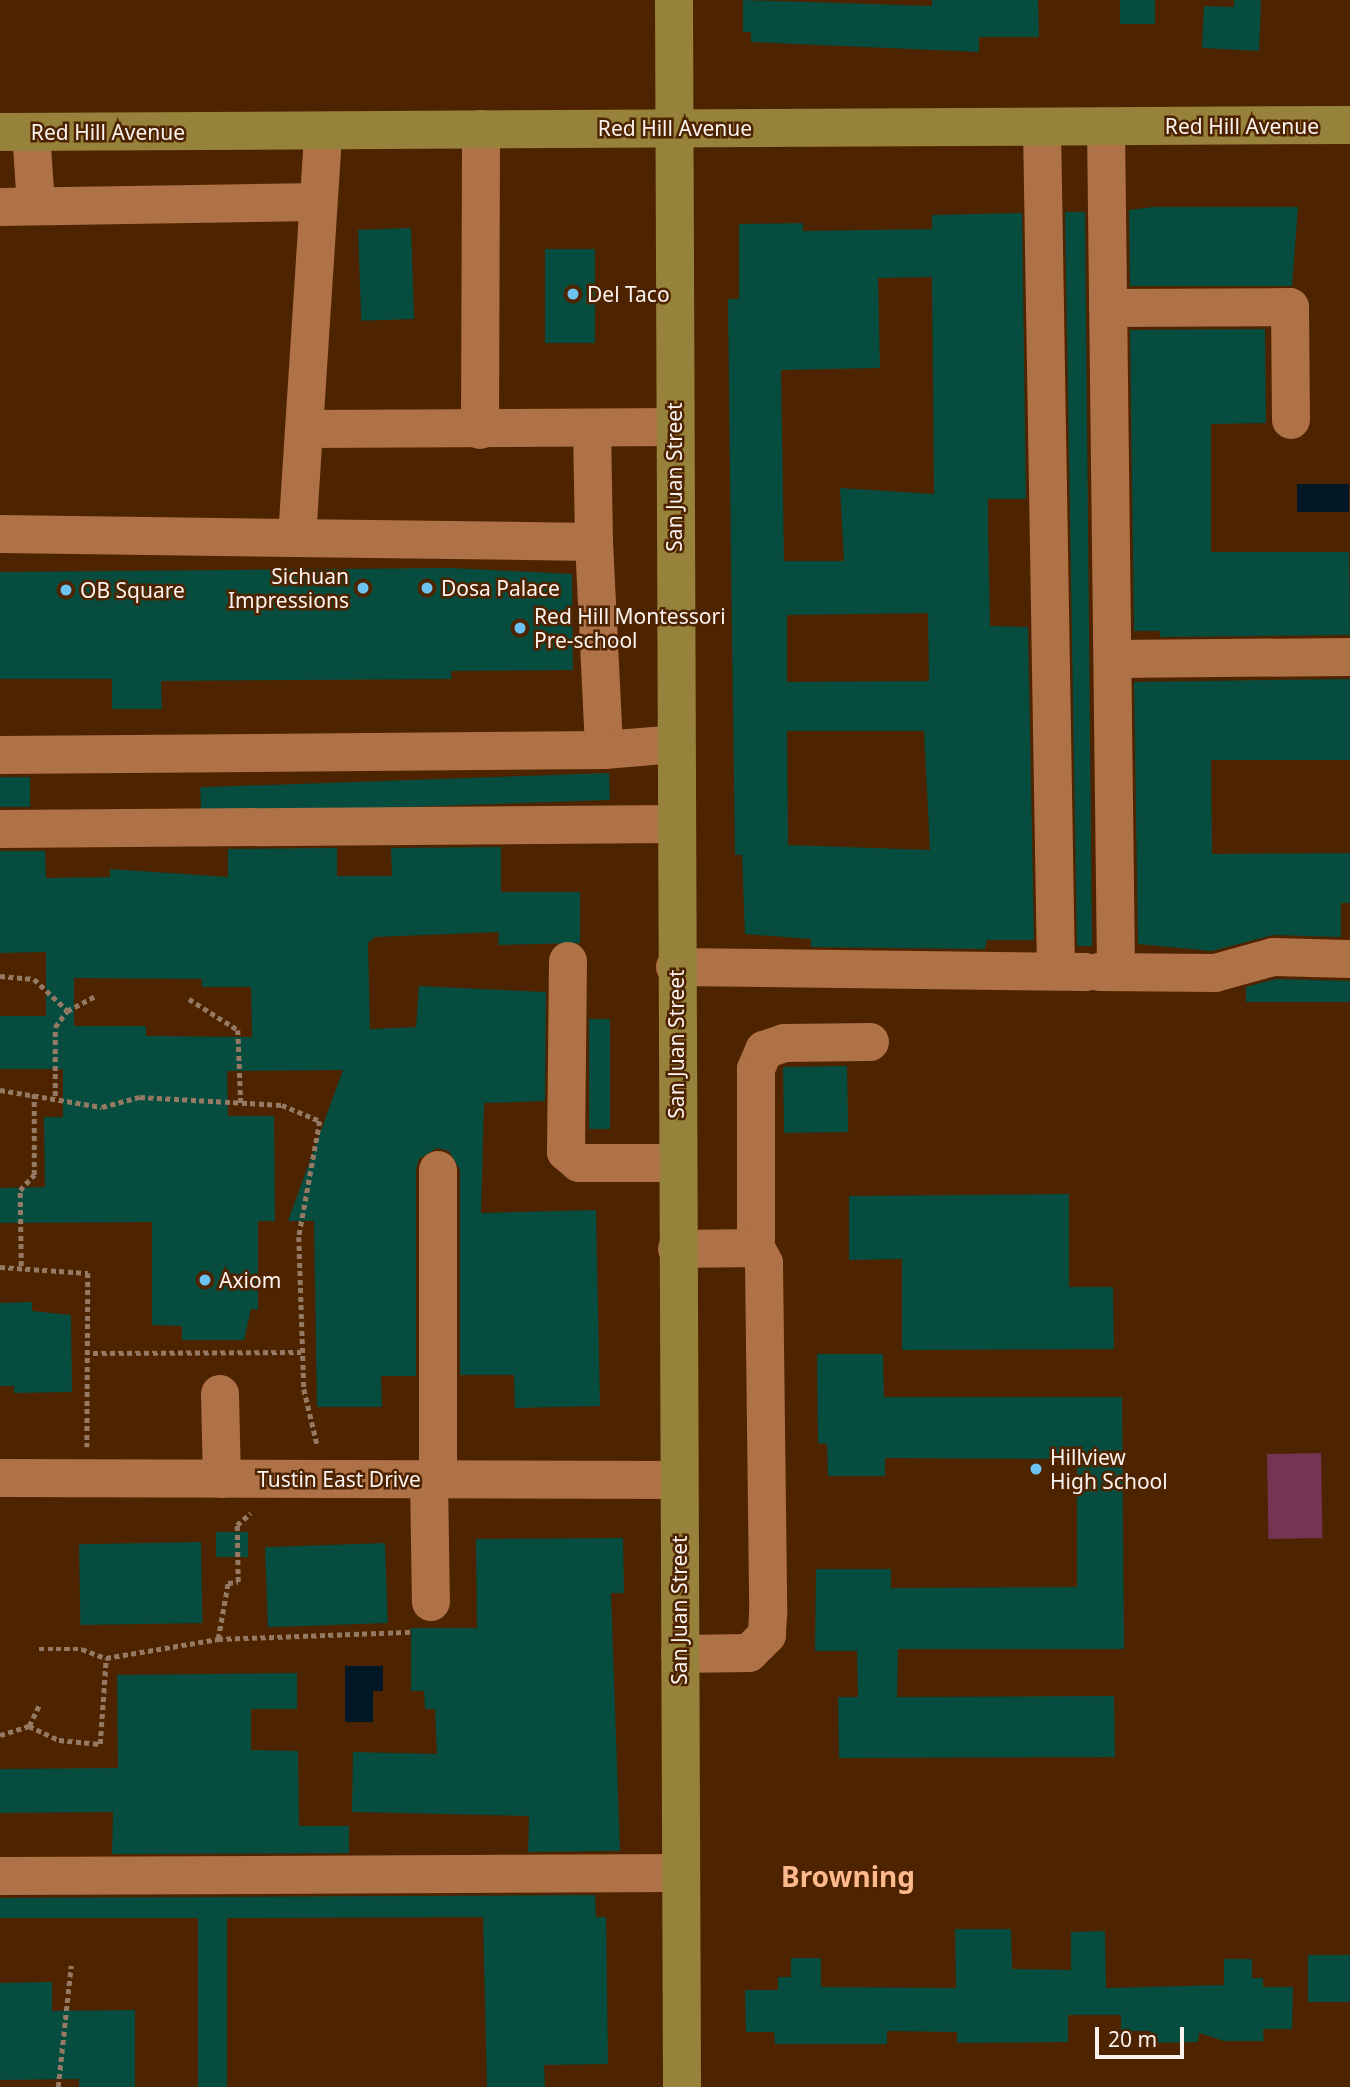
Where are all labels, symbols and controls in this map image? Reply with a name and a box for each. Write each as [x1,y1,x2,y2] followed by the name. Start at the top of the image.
[1165,113,1319,139] street label: Red Hill Avenue
[598,115,752,141] street label: Red Hill Avenue
[31,119,185,145] street label: Red Hill Avenue
[587,281,670,307] place label: Del Taco
[565,286,581,302] marker: Del Taco
[661,402,687,552] street label: San Juan Street
[228,563,349,613] place label: Sichuan Impressions
[441,575,560,601] place label: Dosa Palace
[80,577,185,603] place label: OB Square
[355,580,371,596] marker: Sichuan Impressions
[419,580,435,596] marker: Dosa Palace
[58,582,74,598] marker: OB Square
[534,603,726,653] place label: Red Hill Montessori Pre-school
[512,620,528,636] marker: Red Hill Montessori Pre-school
[663,969,689,1119] street label: San Juan Street
[219,1267,281,1293] place label: Axiom
[197,1272,213,1288] marker: Axiom
[1050,1444,1168,1494] place label: Hillview High School
[1028,1461,1044,1477] marker: Hillview High School
[257,1466,421,1492] street label: Tustin East Drive
[666,1535,692,1685] street label: San Juan Street
[781,1859,915,1893] district label: Browning
[1098,2014,1187,2058] scale bar
[1108,2025,1157,2053] text: 20 m

